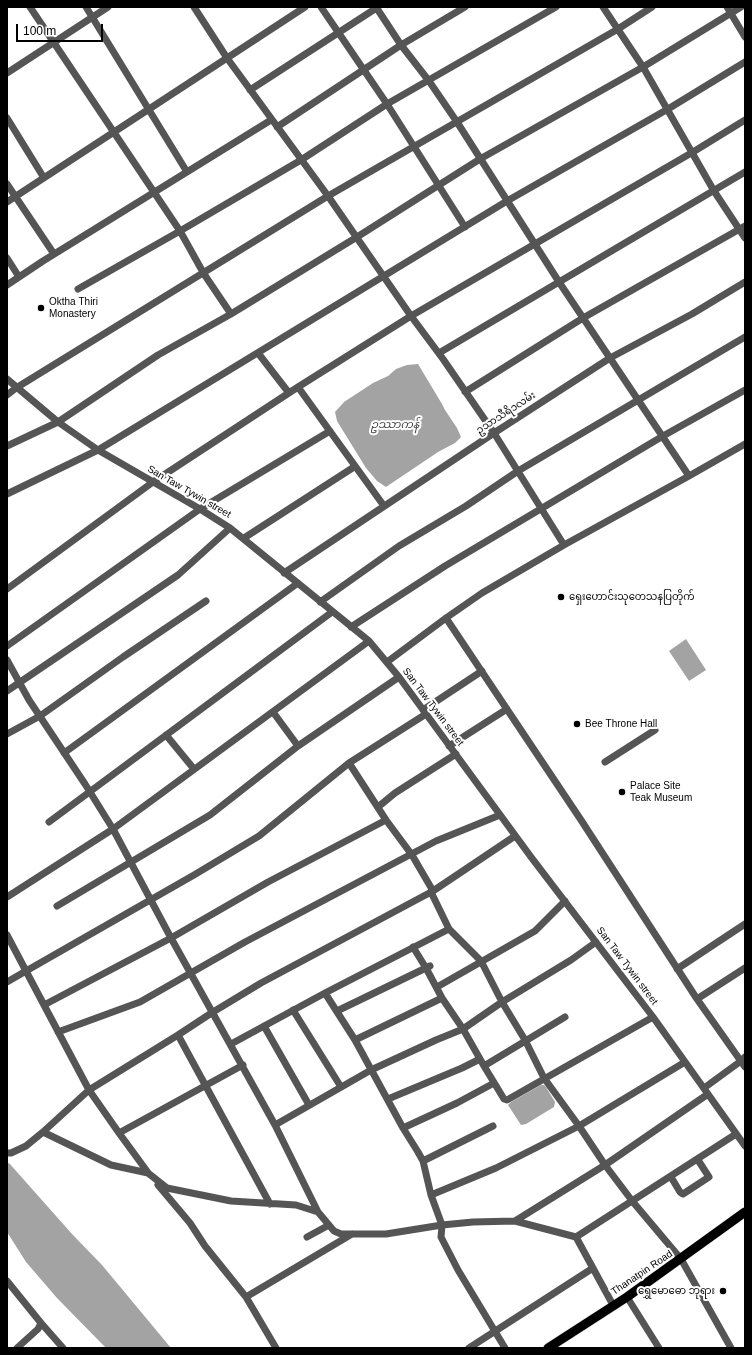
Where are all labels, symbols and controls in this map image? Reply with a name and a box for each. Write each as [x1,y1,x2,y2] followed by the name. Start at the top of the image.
[18,16,105,42] scale bar
[23,24,56,38] text: 100 m
[49,296,98,320] place label: Oktha Thiri Monastery
[36,303,46,313] marker: Oktha Thiri Monastery
[474,389,538,437] street label: ဥသာသီရိ၁လမ်း
[371,418,419,432] water label: ဥဿာကန်
[145,463,233,521] street label: San Taw Tywin street
[569,591,695,603] place label: ရှေးဟောင်းသုတေသနပြတိုက်
[556,592,566,602] marker: ရှေးဟောင်းသုတေသနပြတိုက်
[400,666,466,748] street label: San Taw Tywin street
[585,718,657,730] place label: Bee Throne Hall
[572,719,582,729] marker: Bee Throne Hall
[630,780,692,804] place label: Palace Site Teak Museum
[617,787,627,797] marker: Palace Site Teak Museum
[594,925,660,1007] street label: San Taw Tywin street
[609,1248,675,1298] street label: Thanatpin Road
[638,1285,715,1297] place label: ရွှေမောဓော ဘုရား
[718,1286,728,1296] marker: ရွှေမောဓော ဘုရား

